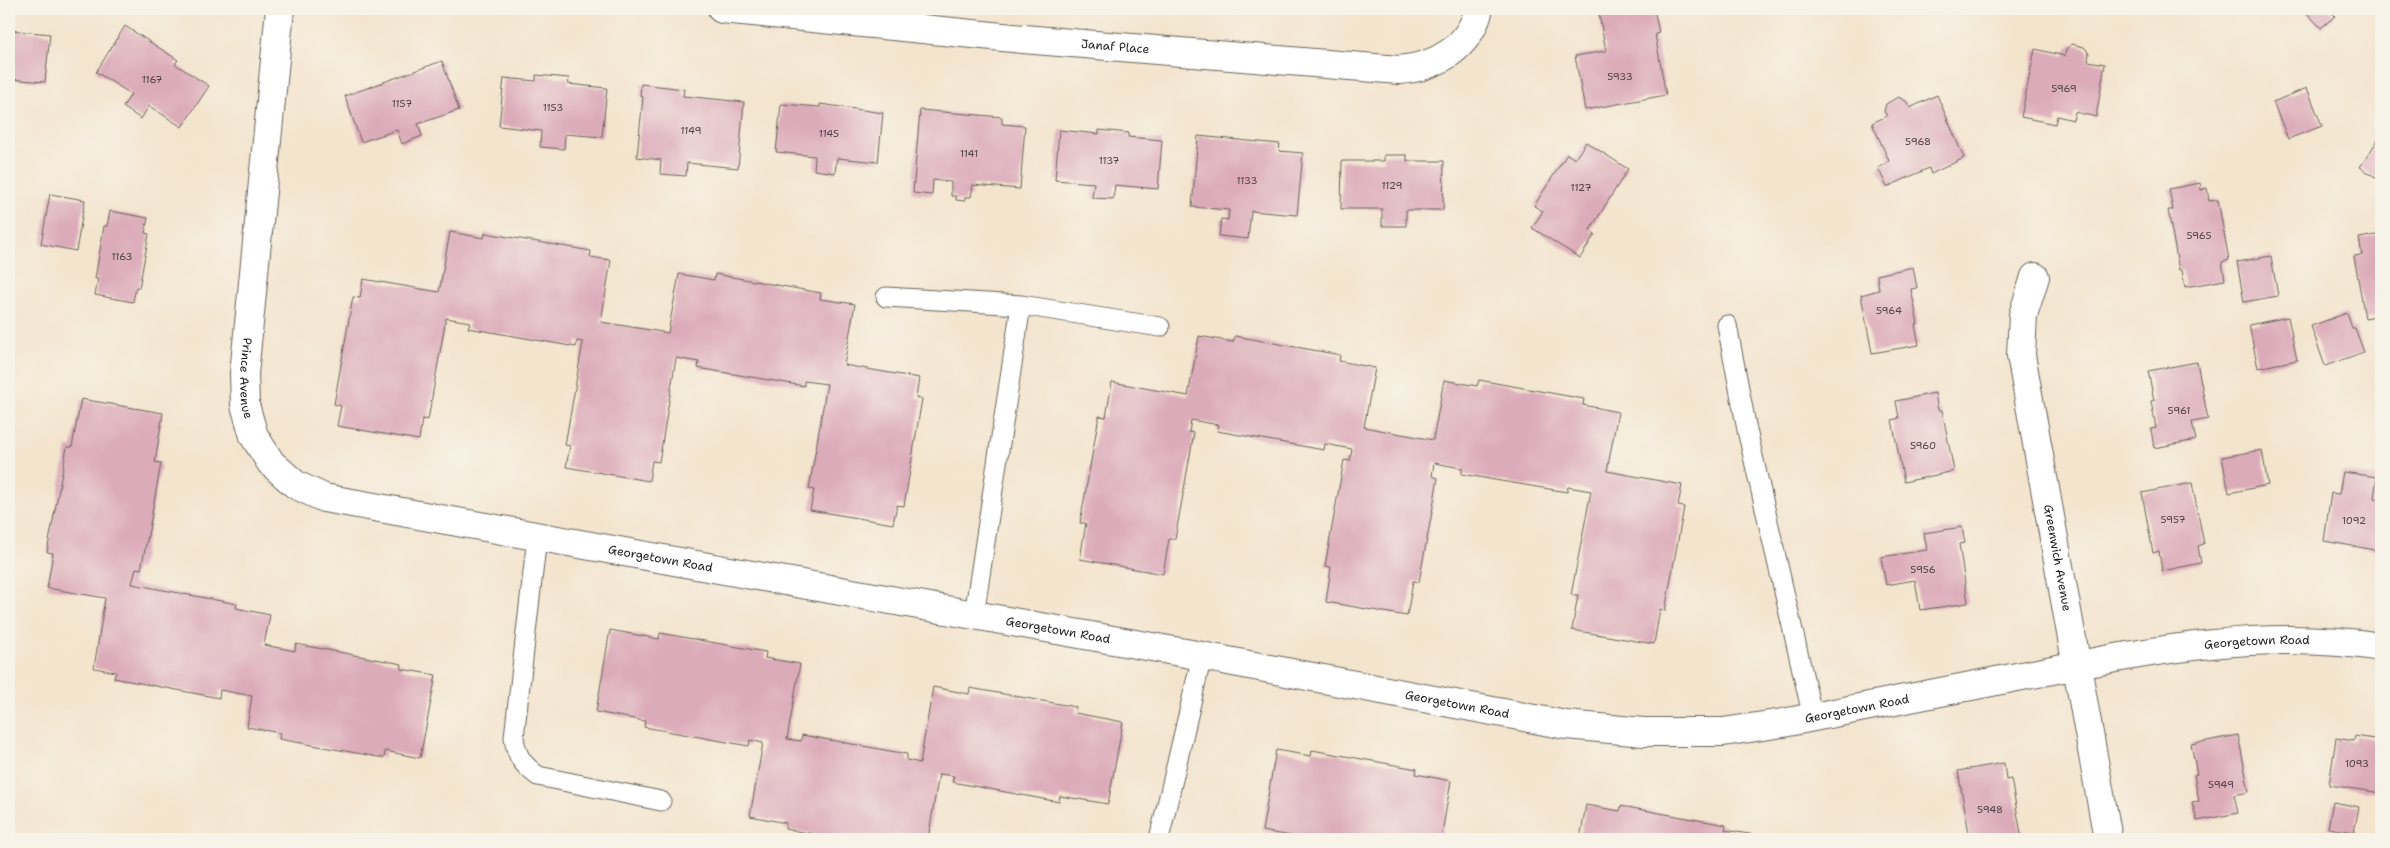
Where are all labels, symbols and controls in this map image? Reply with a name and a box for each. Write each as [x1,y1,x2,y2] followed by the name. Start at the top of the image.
[1080,36,1150,57] street label: Janaf Place
[1607,70,1633,83] house number: 5933
[142,73,162,86] house number: 1167
[2051,82,2077,95] house number: 5969
[392,97,412,110] house number: 1157
[543,101,563,114] house number: 1153
[680,124,702,137] house number: 1149
[819,127,839,140] house number: 1145
[1905,135,1931,148] house number: 5968
[960,147,978,160] house number: 1141
[1099,154,1119,167] house number: 1137
[1237,174,1257,187] house number: 1133
[1382,179,1402,192] house number: 1129
[1571,181,1591,194] house number: 1127
[2186,229,2212,242] house number: 5965
[111,250,133,263] house number: 1163
[1876,304,1902,317] house number: 5964
[236,337,257,421] street label: Prince Avenue
[2168,404,2190,417] house number: 5961
[1910,439,1936,452] house number: 5960
[2040,503,2075,613] street label: Greenwich Avenue
[2160,513,2186,526] house number: 5957
[2342,514,2366,527] house number: 1092
[607,541,714,576] street label: Georgetown Road
[1910,563,1936,576] house number: 5956
[1004,613,1112,647] street label: Georgetown Road
[2203,632,2310,653] street label: Georgetown Road
[1404,687,1511,722] street label: Georgetown Road
[1803,691,1911,727] street label: Georgetown Road
[2345,757,2369,770] house number: 1093
[2208,778,2234,791] house number: 5949
[1977,803,2003,816] house number: 5948

